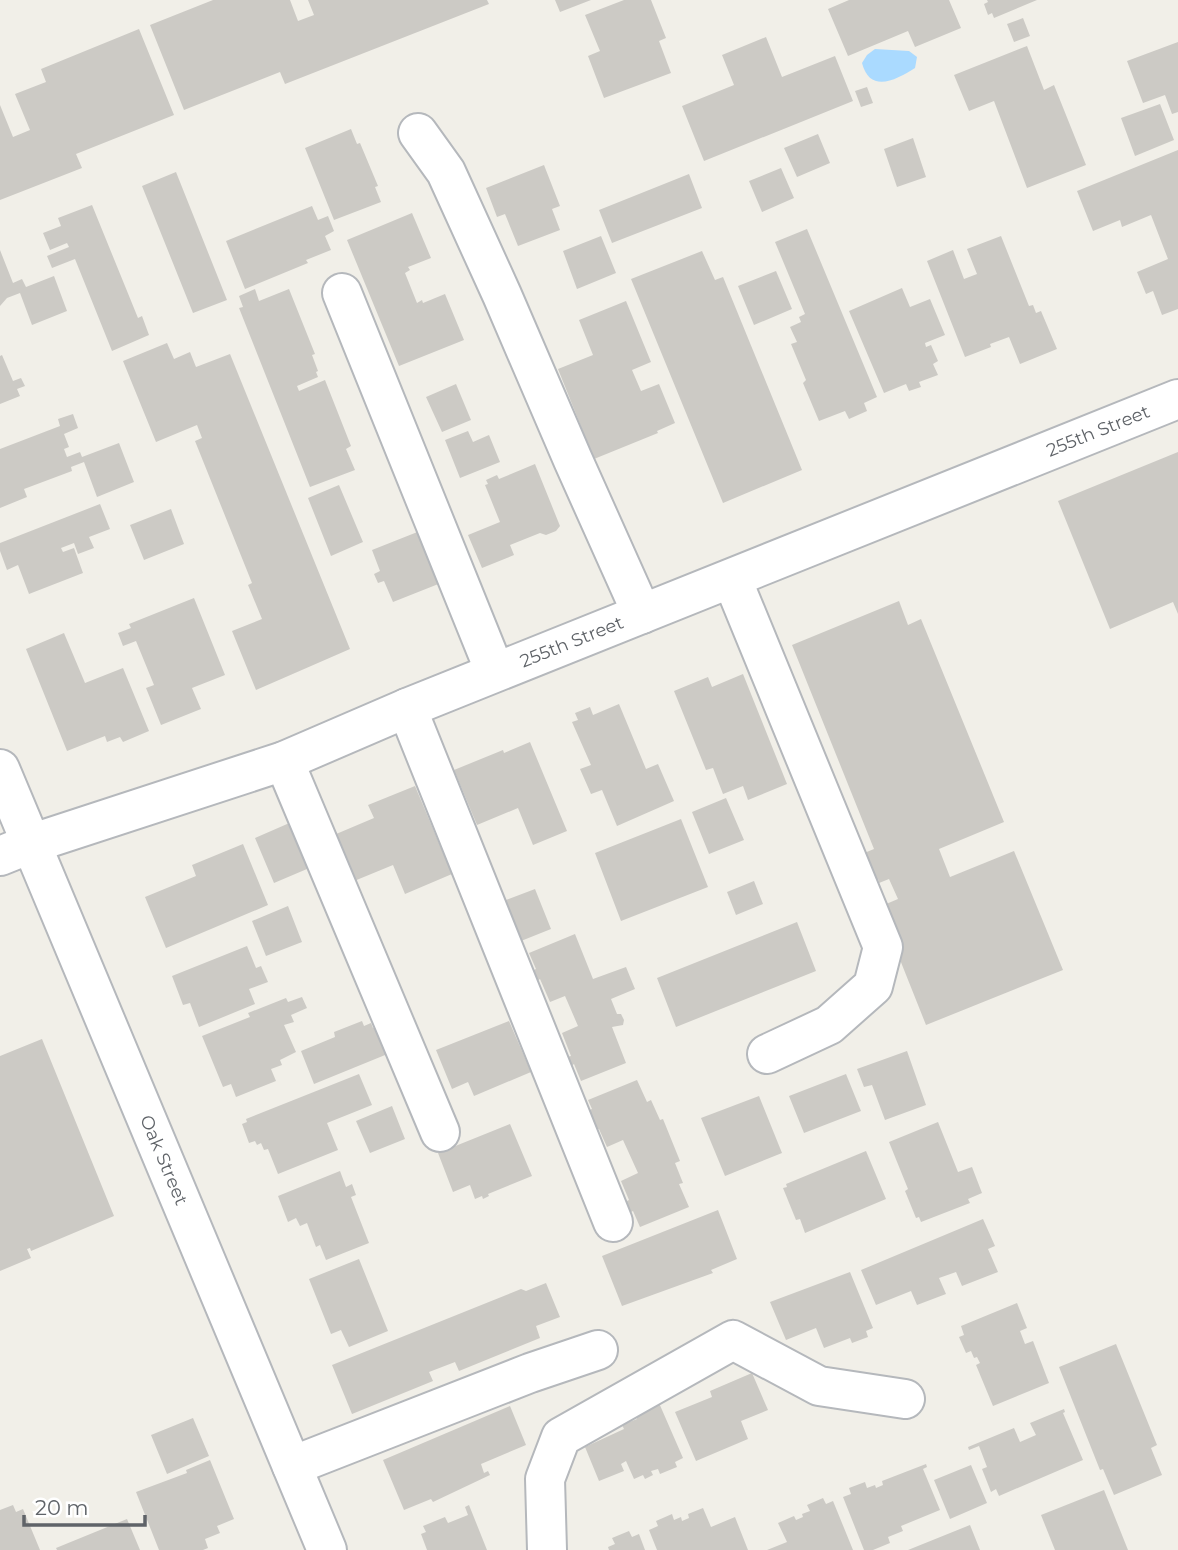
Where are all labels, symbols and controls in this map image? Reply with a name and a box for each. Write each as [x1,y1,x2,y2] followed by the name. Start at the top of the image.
[1043,400,1153,462] street label: 255th Street
[517,611,627,672] street label: 255th Street
[135,1112,192,1208] street label: Oak Street
[24,1484,145,1528] scale bar
[35,1495,89,1520] text: 20 m

